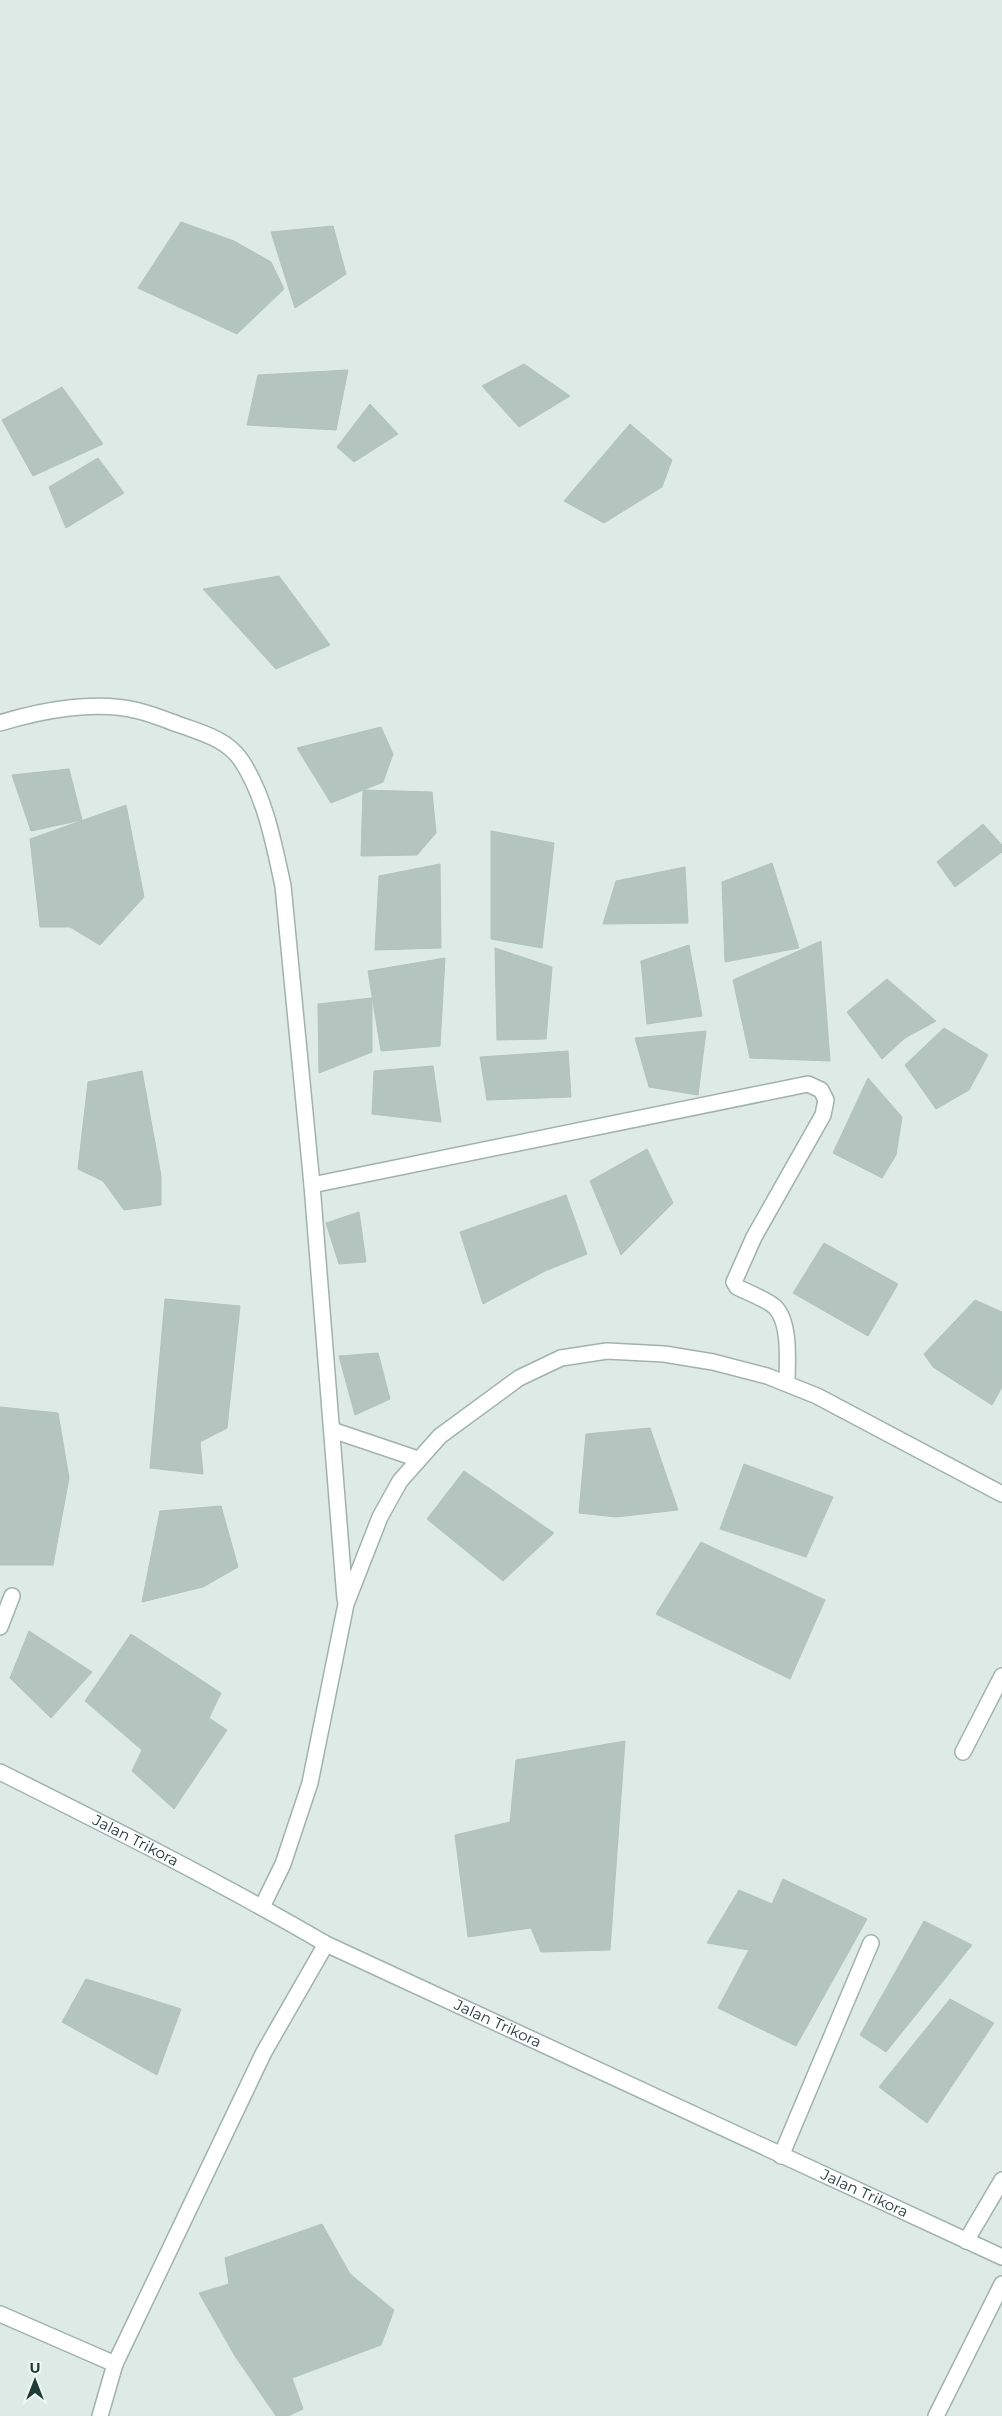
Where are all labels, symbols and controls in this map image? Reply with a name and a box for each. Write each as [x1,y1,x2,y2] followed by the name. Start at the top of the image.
[89,1810,182,1870] street label: Jalan Trikora
[450,1994,545,2051] street label: Jalan Trikora
[817,2164,911,2221] street label: Jalan Trikora
[10,2356,60,2406] north arrow
[29,2359,41,2377] text: U

